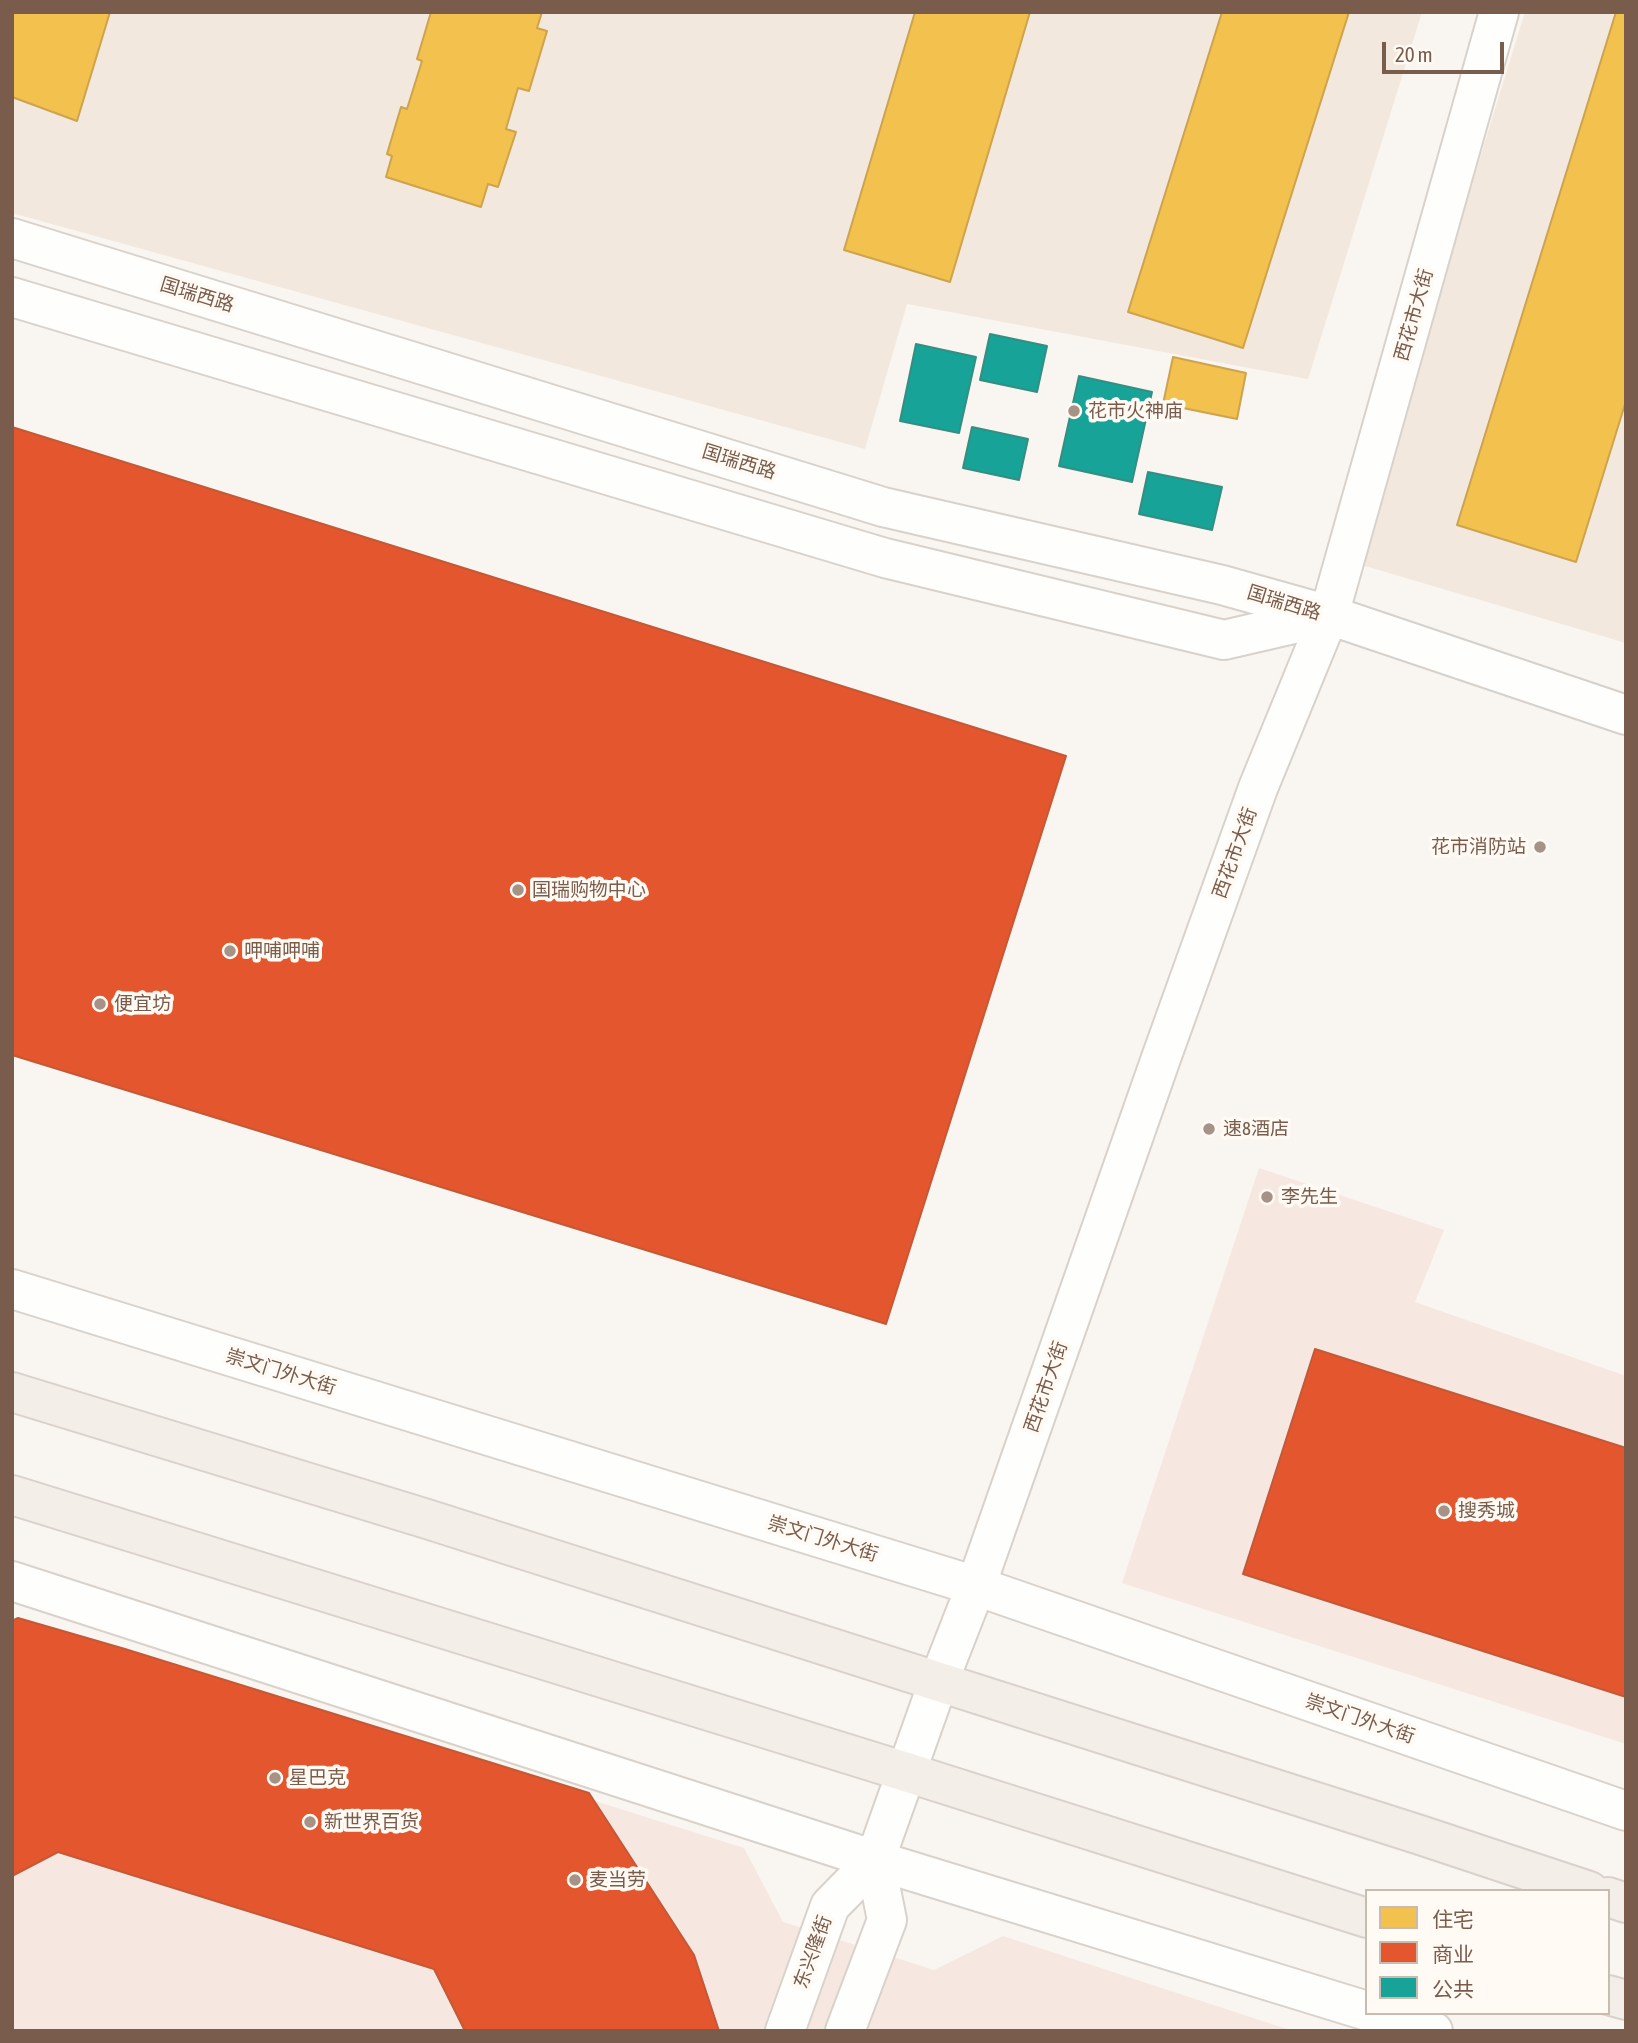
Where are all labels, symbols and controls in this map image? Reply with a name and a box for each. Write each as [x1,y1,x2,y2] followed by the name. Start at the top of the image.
[1386,28,1508,72] scale bar
[1395,42,1433,66] text: 20 m
[1390,266,1438,364] street label: 西花市大街
[157,273,237,317] street label: 国瑞西路
[1088,400,1183,422] place label: 花市火神庙
[1066,403,1082,419] marker: 花市火神庙
[699,440,779,484] street label: 国瑞西路
[1244,581,1324,625] street label: 国瑞西路
[1208,804,1262,902] street label: 西花市大街
[1431,836,1526,858] place label: 花市消防站
[1532,839,1548,855] marker: 花市消防站
[532,879,646,901] place label: 国瑞购物中心
[510,882,526,898] marker: 国瑞购物中心
[244,940,320,962] place label: 呷哺呷哺
[222,943,238,959] marker: 呷哺呷哺
[114,993,171,1015] place label: 便宜坊
[92,996,108,1012] marker: 便宜坊
[1223,1118,1289,1140] place label: 速8酒店
[1201,1121,1217,1137] marker: 速8酒店
[1281,1186,1338,1208] place label: 李先生
[1259,1189,1275,1205] marker: 李先生
[1020,1338,1072,1436] street label: 西花市大街
[223,1344,339,1400] street label: 崇文门外大街
[1458,1500,1515,1522] place label: 搜秀城
[1436,1503,1452,1519] marker: 搜秀城
[765,1511,881,1567] street label: 崇文门外大街
[1302,1690,1418,1748] street label: 崇文门外大街
[289,1767,346,1789] place label: 星巴克
[267,1770,283,1786] marker: 星巴克
[324,1811,419,1833] place label: 新世界百货
[302,1814,318,1830] marker: 新世界百货
[589,1869,646,1891] place label: 麦当劳
[567,1872,583,1888] marker: 麦当劳
[1365,1889,1610,2015] legend
[1432,1907,1474,1931] text: 住宅
[789,1912,837,1992] street label: 东兴隆街
[1432,1942,1474,1966] text: 商业
[1432,1977,1474,2001] text: 公共

